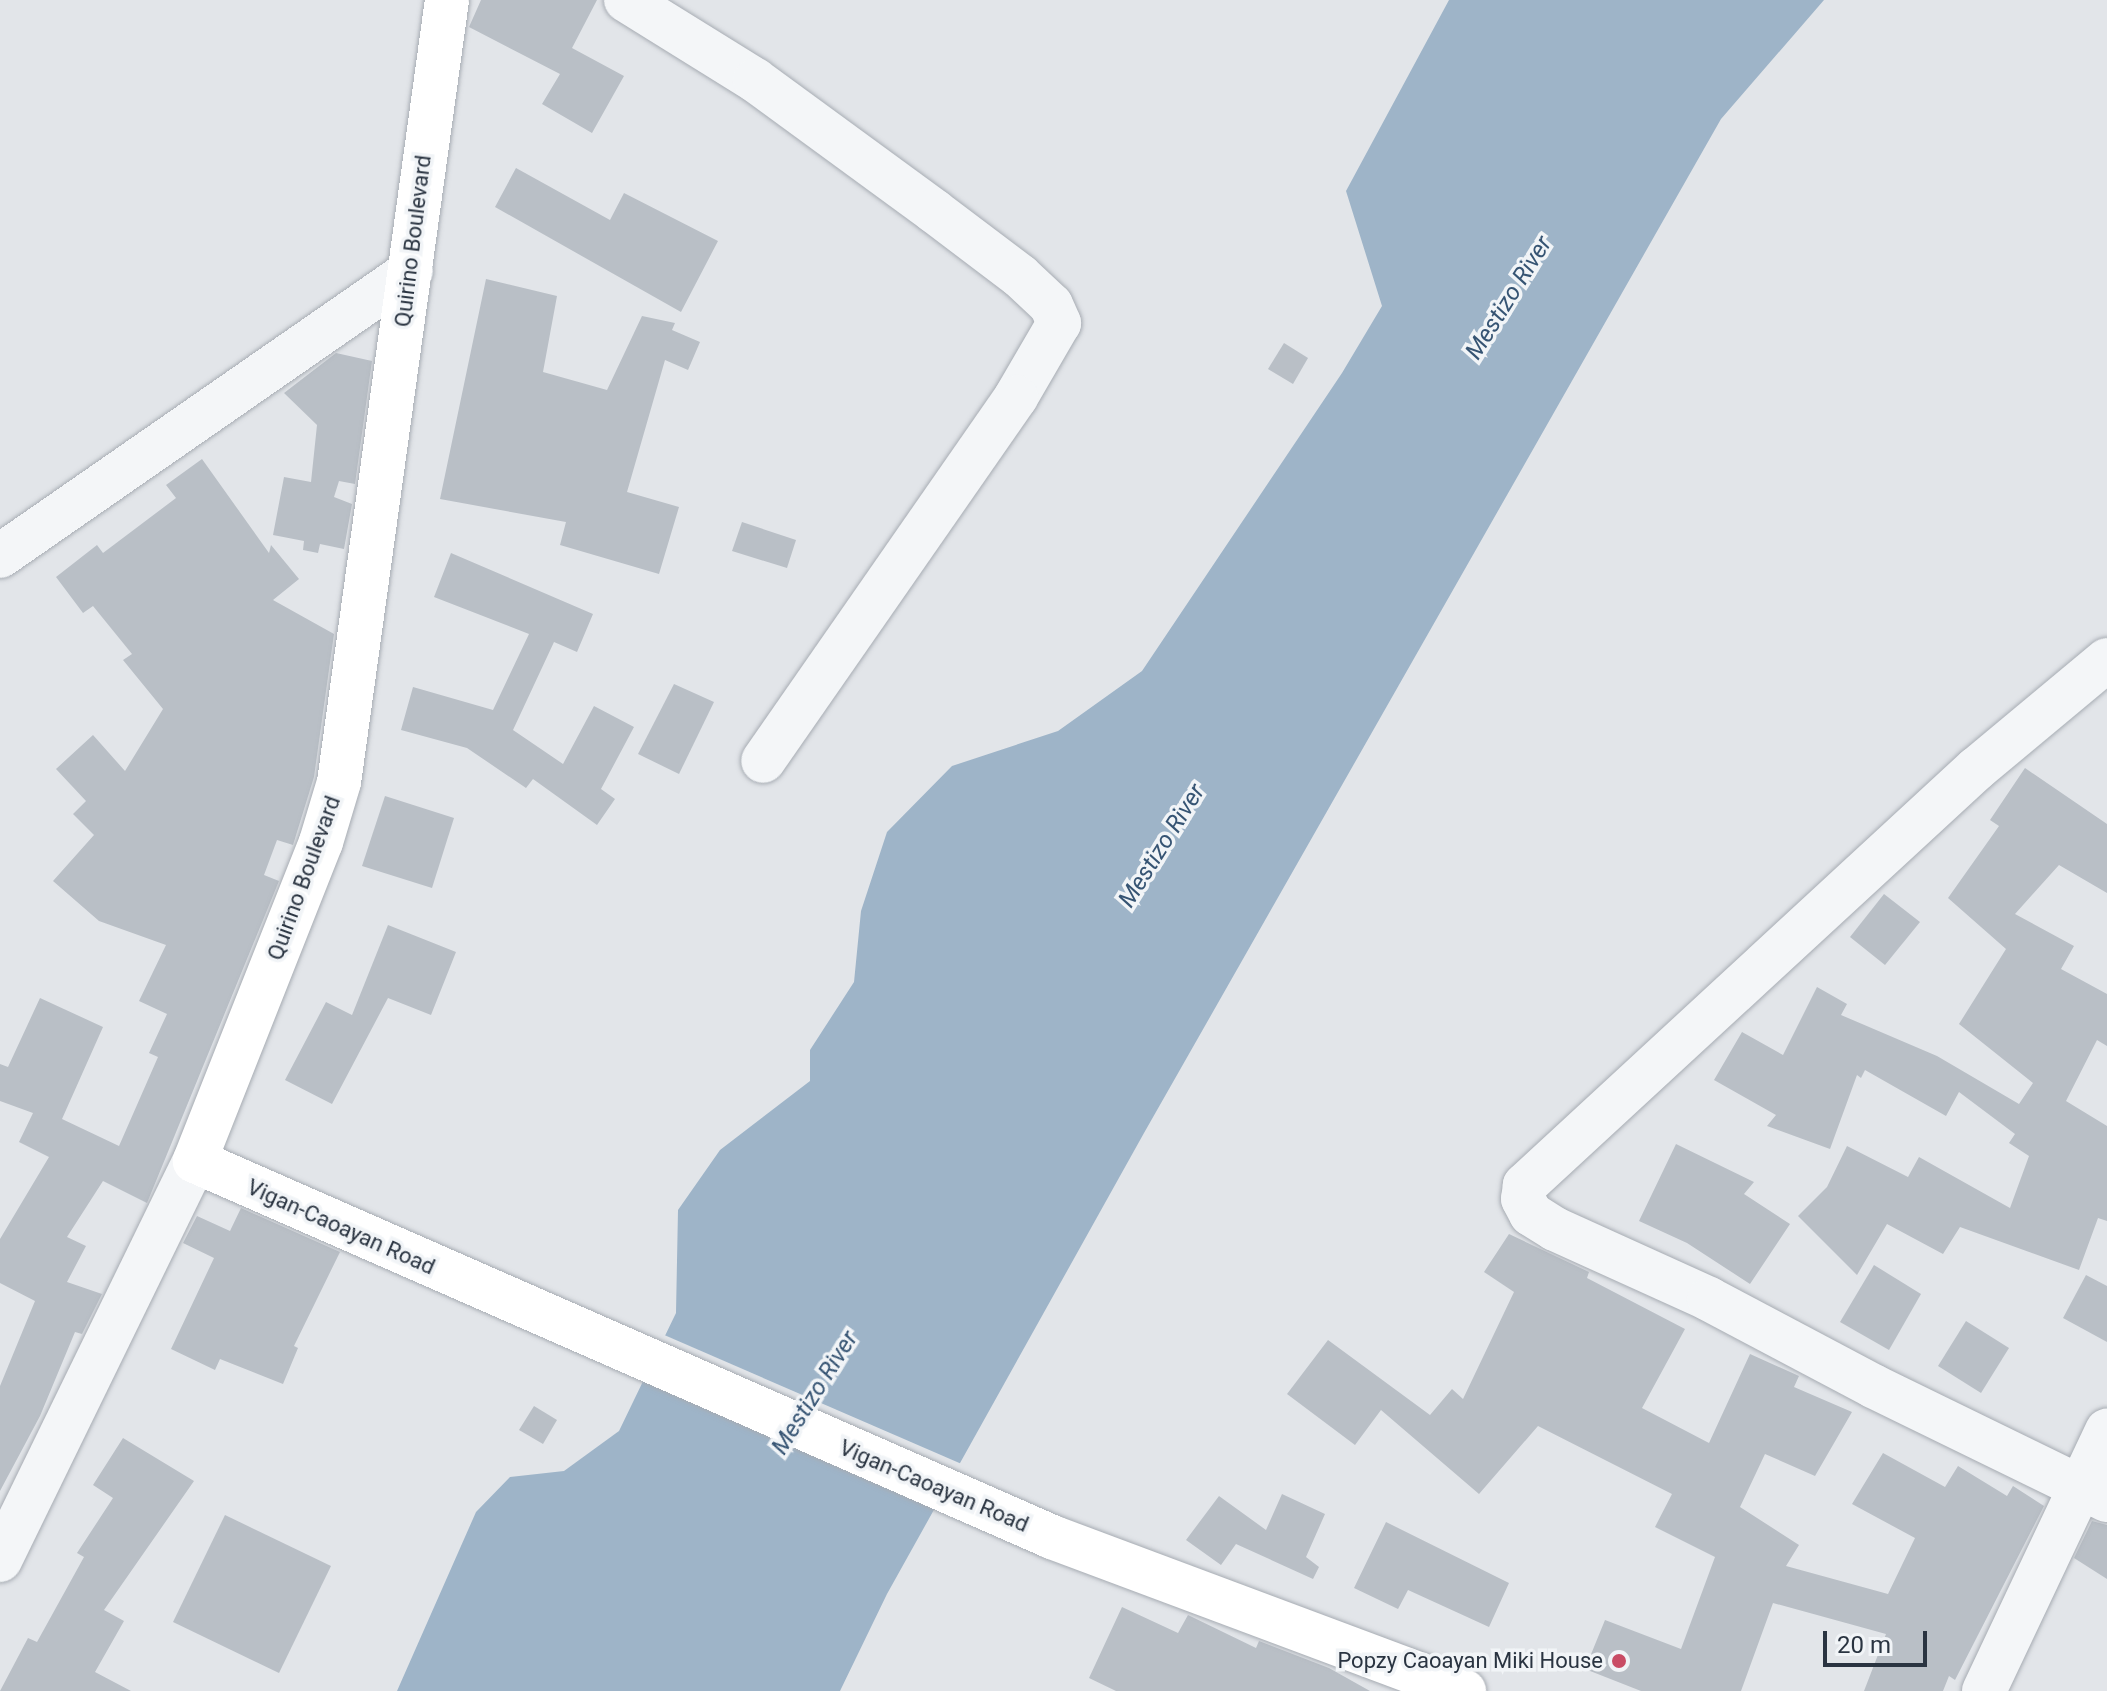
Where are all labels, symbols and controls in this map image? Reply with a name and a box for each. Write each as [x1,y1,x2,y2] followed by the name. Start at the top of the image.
[389,154,437,328] street label: Quirino Boulevard
[1460,231,1558,365] water label: Mestizo River
[1113,779,1211,913] water label: Mestizo River
[262,792,346,964] street label: Quirino Boulevard
[243,1174,439,1280] street label: Vigan-Caoayan Road
[766,1326,864,1460] water label: Mestizo River
[835,1434,1033,1538] street label: Vigan-Caoayan Road
[1827,1615,1931,1665] scale bar
[1837,1631,1891,1659] text: 20 m
[1337,1648,1603,1674] place label: Popzy Caoayan Miki House
[1610,1652,1628,1670] marker: Popzy Caoayan Miki House

